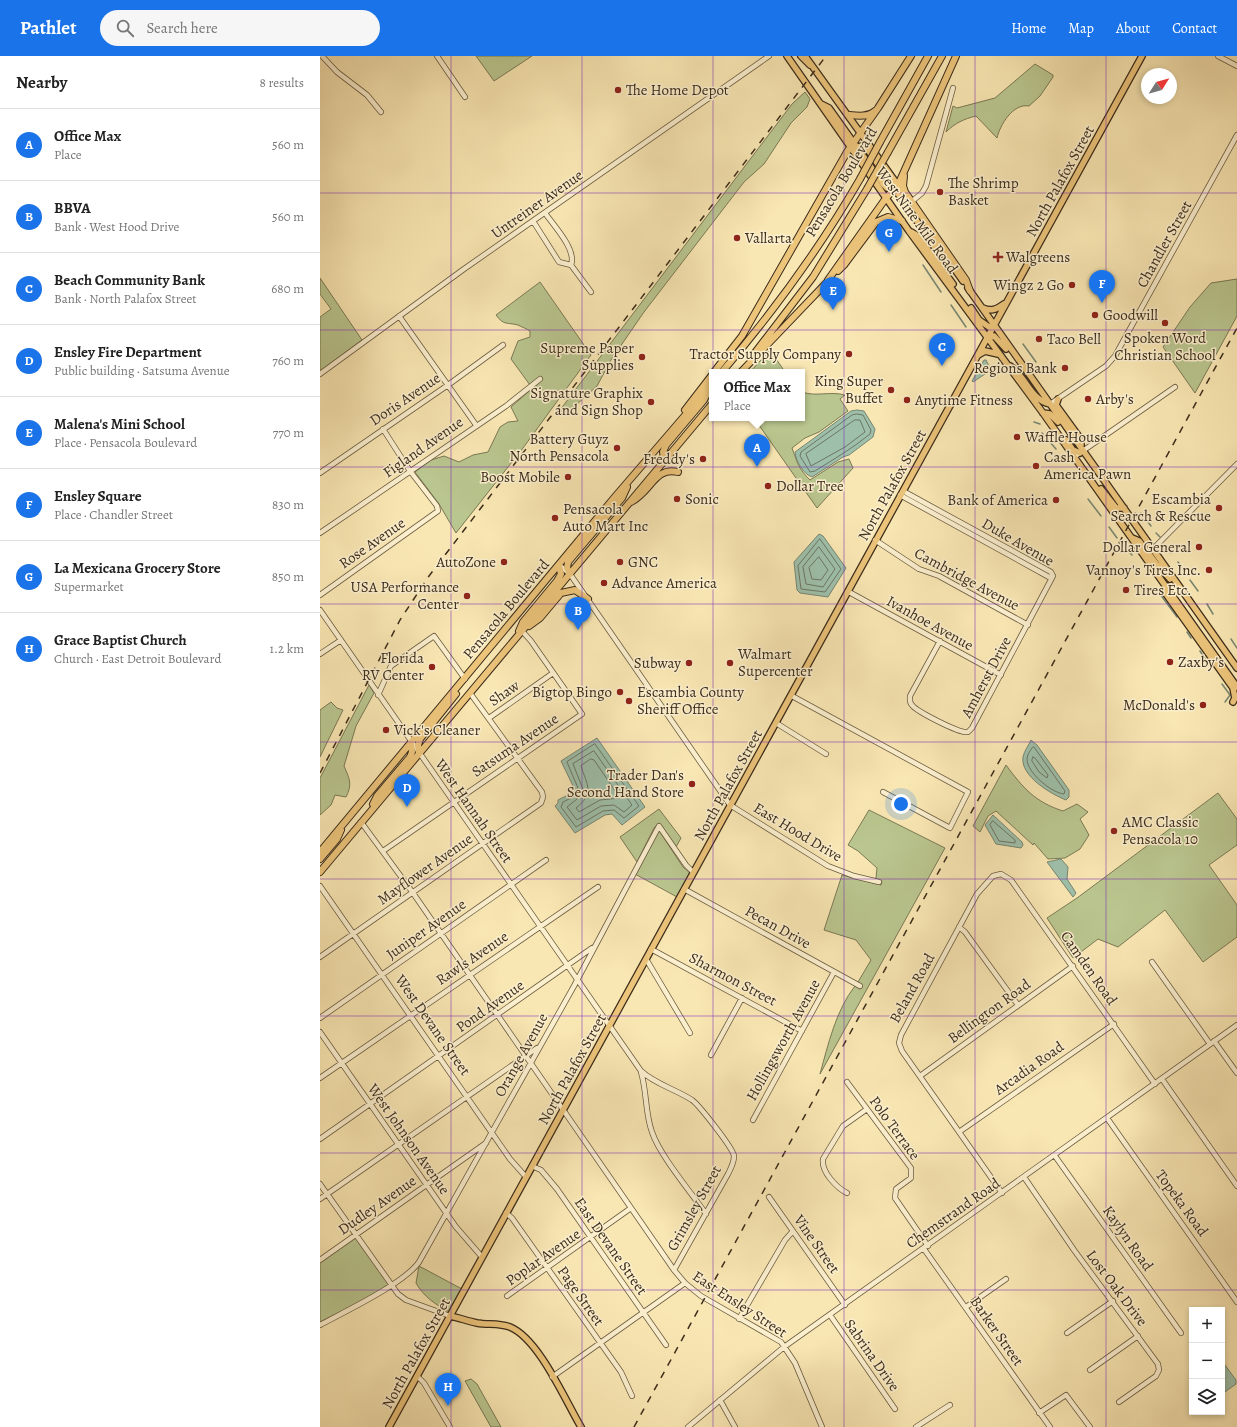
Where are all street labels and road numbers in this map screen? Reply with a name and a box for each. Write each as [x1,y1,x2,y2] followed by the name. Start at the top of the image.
[1021,122,1099,240] street label: North Palafox Street
[800,123,882,241] street label: Pensacola Boulevard
[871,162,963,278] street label: West Nine Mile Road
[487,165,587,243] street label: Untreiner Avenue
[1132,197,1196,291] street label: Chandler Street
[366,368,445,430] street label: Doris Avenue
[379,412,467,482] street label: Figland Avenue
[853,426,931,544] street label: North Palafox Street
[335,513,409,573] street label: Rose Avenue
[978,513,1058,571] street label: Duke Avenue
[911,543,1023,615] street label: Cambridge Avenue
[458,554,554,663] street label: Pensacola Boulevard
[883,591,977,655] street label: Ivanhoe Avenue
[956,633,1016,722] street label: Amherst Drive
[485,675,524,711] street label: Shaw
[468,708,563,781] street label: Satsuma Avenue
[689,726,767,844] street label: North Palafox Street
[430,754,517,867] street label: West Hannah Street
[750,798,846,867] street label: East Hood Drive
[373,828,477,909] street label: Mayflower Avenue
[382,894,470,964] street label: Juniper Avenue
[741,901,815,953] street label: Pecan Drive
[432,926,512,990] street label: Rawls Avenue
[1056,927,1122,1010] street label: Camden Road
[686,948,780,1011] street label: Sharmon Street
[885,949,940,1026] street label: Beland Road
[390,970,475,1080] street label: West Devane Street
[944,974,1035,1048] street label: Bellington Road
[452,975,528,1037] street label: Pond Avenue
[741,975,825,1104] street label: Hollingsworth Avenue
[490,1009,552,1101] street label: Orange Avenue
[533,1010,611,1128] street label: North Palafox Street
[989,1036,1069,1100] street label: Arcadia Road
[363,1079,455,1199] street label: West Johnson Avenue
[865,1092,925,1164] street label: Polo Terrace
[662,1162,726,1254] street label: Grimsley Street
[1151,1166,1213,1241] street label: Topeka Road
[334,1170,420,1239] street label: Dudley Avenue
[902,1173,1005,1253] street label: Chemstrand Road
[570,1193,652,1299] street label: East Devane Street
[1098,1201,1158,1275] street label: Kaylyn Road
[789,1210,845,1277] street label: Vine Street
[502,1224,585,1290] street label: Poplar Avenue
[1082,1246,1152,1330] street label: Lost Oak Drive
[553,1262,609,1330] street label: Page Street
[689,1266,791,1342] street label: East Ensley Street
[966,1292,1028,1370] street label: Barker Street
[377,1294,455,1412] street label: North Palafox Street
[840,1315,904,1395] street label: Sabrina Drive

